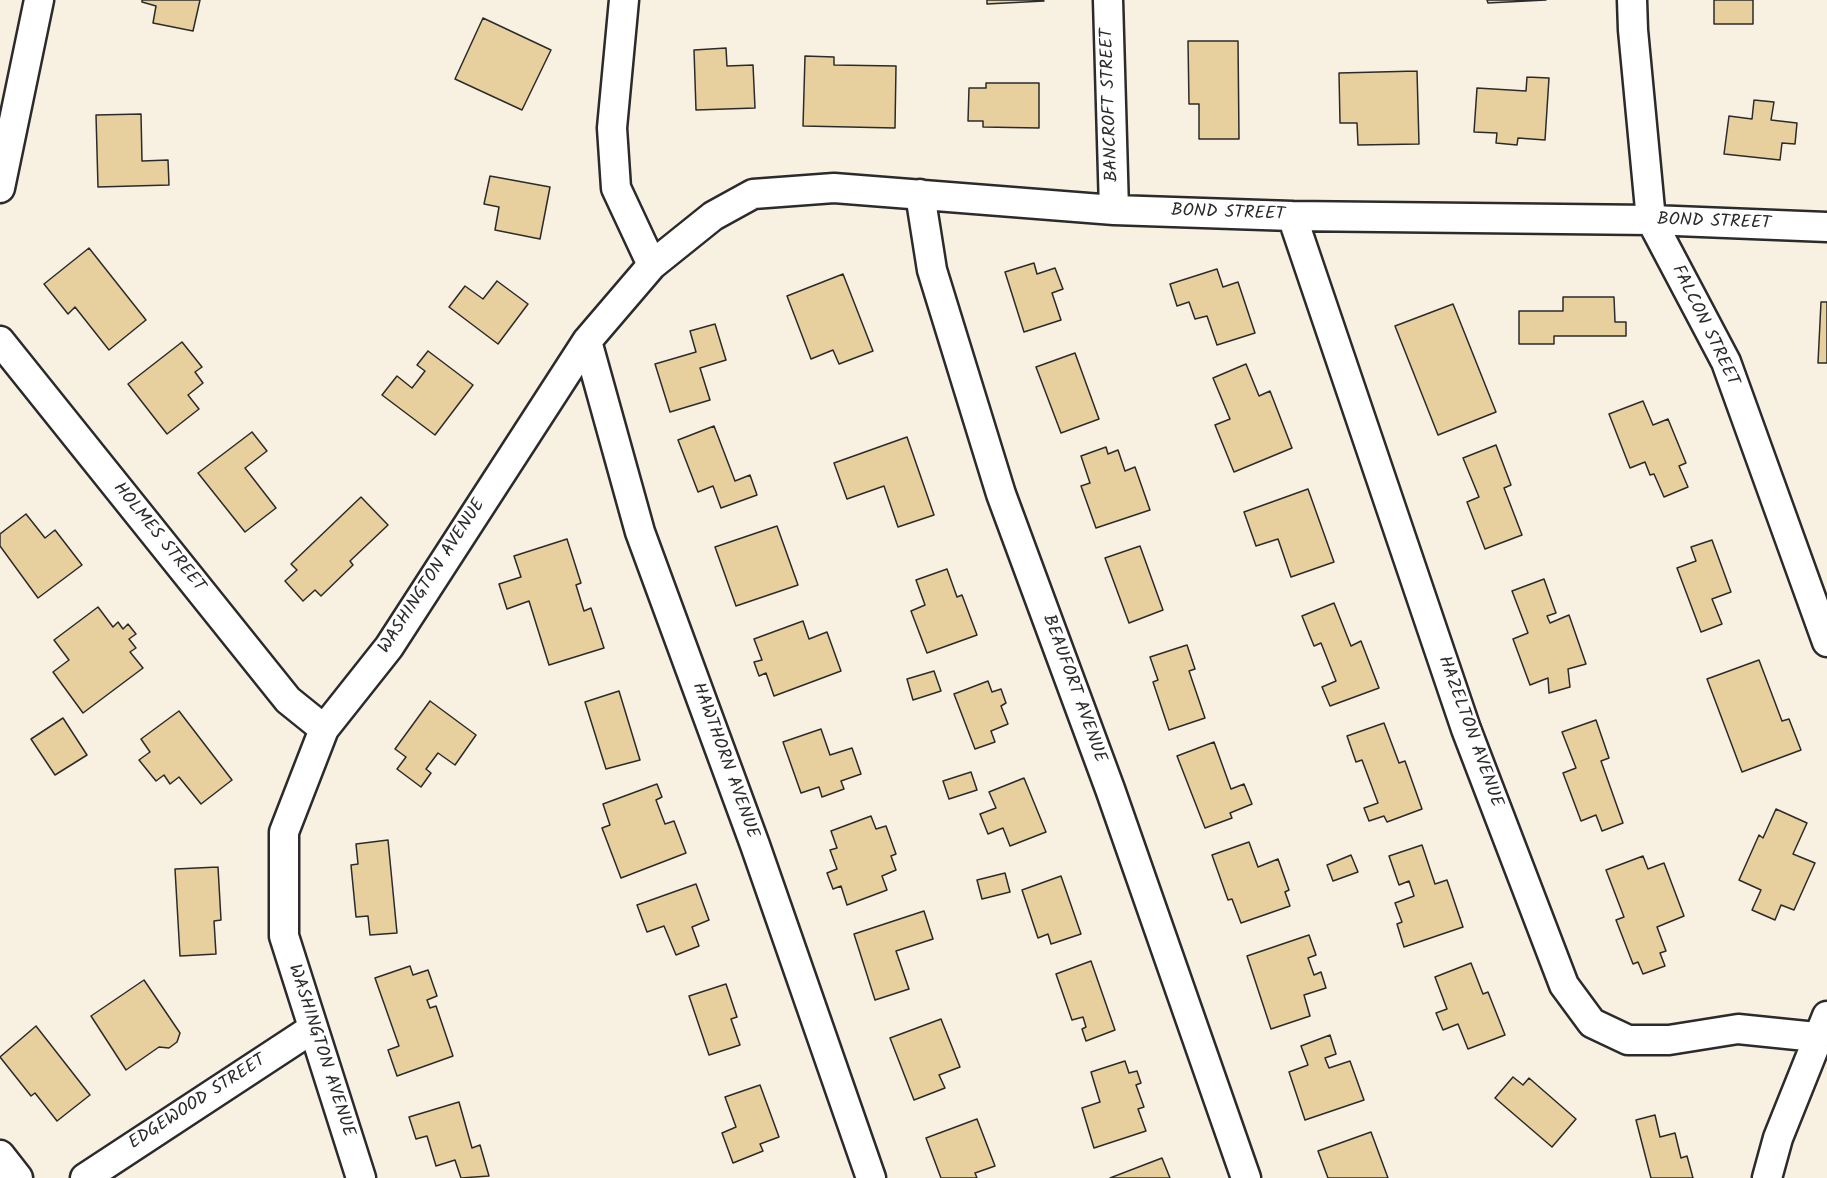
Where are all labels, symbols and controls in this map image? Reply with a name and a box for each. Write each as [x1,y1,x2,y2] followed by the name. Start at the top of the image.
[1098,28,1124,182] street label: BANCROFT STREET
[1171,201,1285,227] street label: BOND STREET
[1657,210,1771,236] street label: BOND STREET
[1665,262,1743,390] street label: FALCON STREET
[107,479,209,597] street label: HOLMES STREET
[375,496,491,658] street label: WASHINGTON AVENUE
[1036,612,1110,766] street label: BEAUFORT AVENUE
[1432,654,1506,810] street label: HAZELTON AVENUE
[686,680,762,842] street label: HAWTHORN AVENUE
[282,962,358,1140] street label: WASHINGTON AVENUE
[125,1051,271,1155] street label: EDGEWOOD STREET

